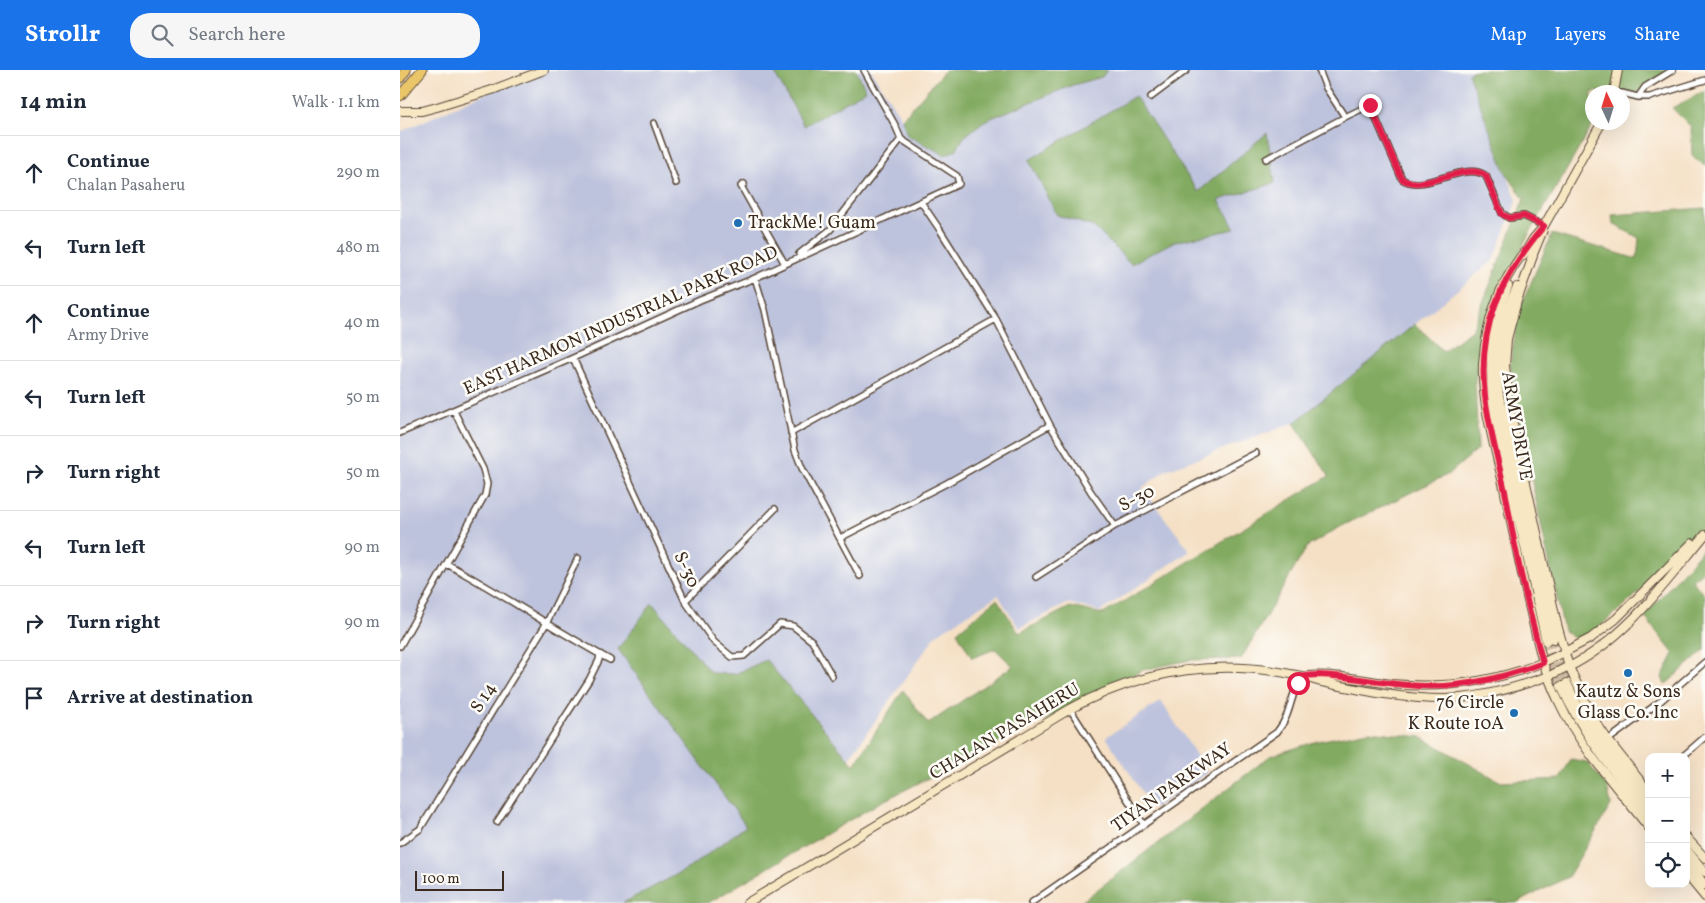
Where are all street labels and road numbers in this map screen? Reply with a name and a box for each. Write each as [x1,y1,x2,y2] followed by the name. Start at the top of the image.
[460,240,782,402] street label: EAST HARMON INDUSTRIAL PARK ROAD
[1494,369,1538,483] street label: ARMY DRIVE
[1115,479,1159,519] street label: S-30
[667,548,705,592] street label: S-30
[925,677,1085,787] street label: CHALAN PASAHERU
[465,678,503,718] street label: S 14
[1107,737,1237,839] street label: TIYAN PARKWAY

